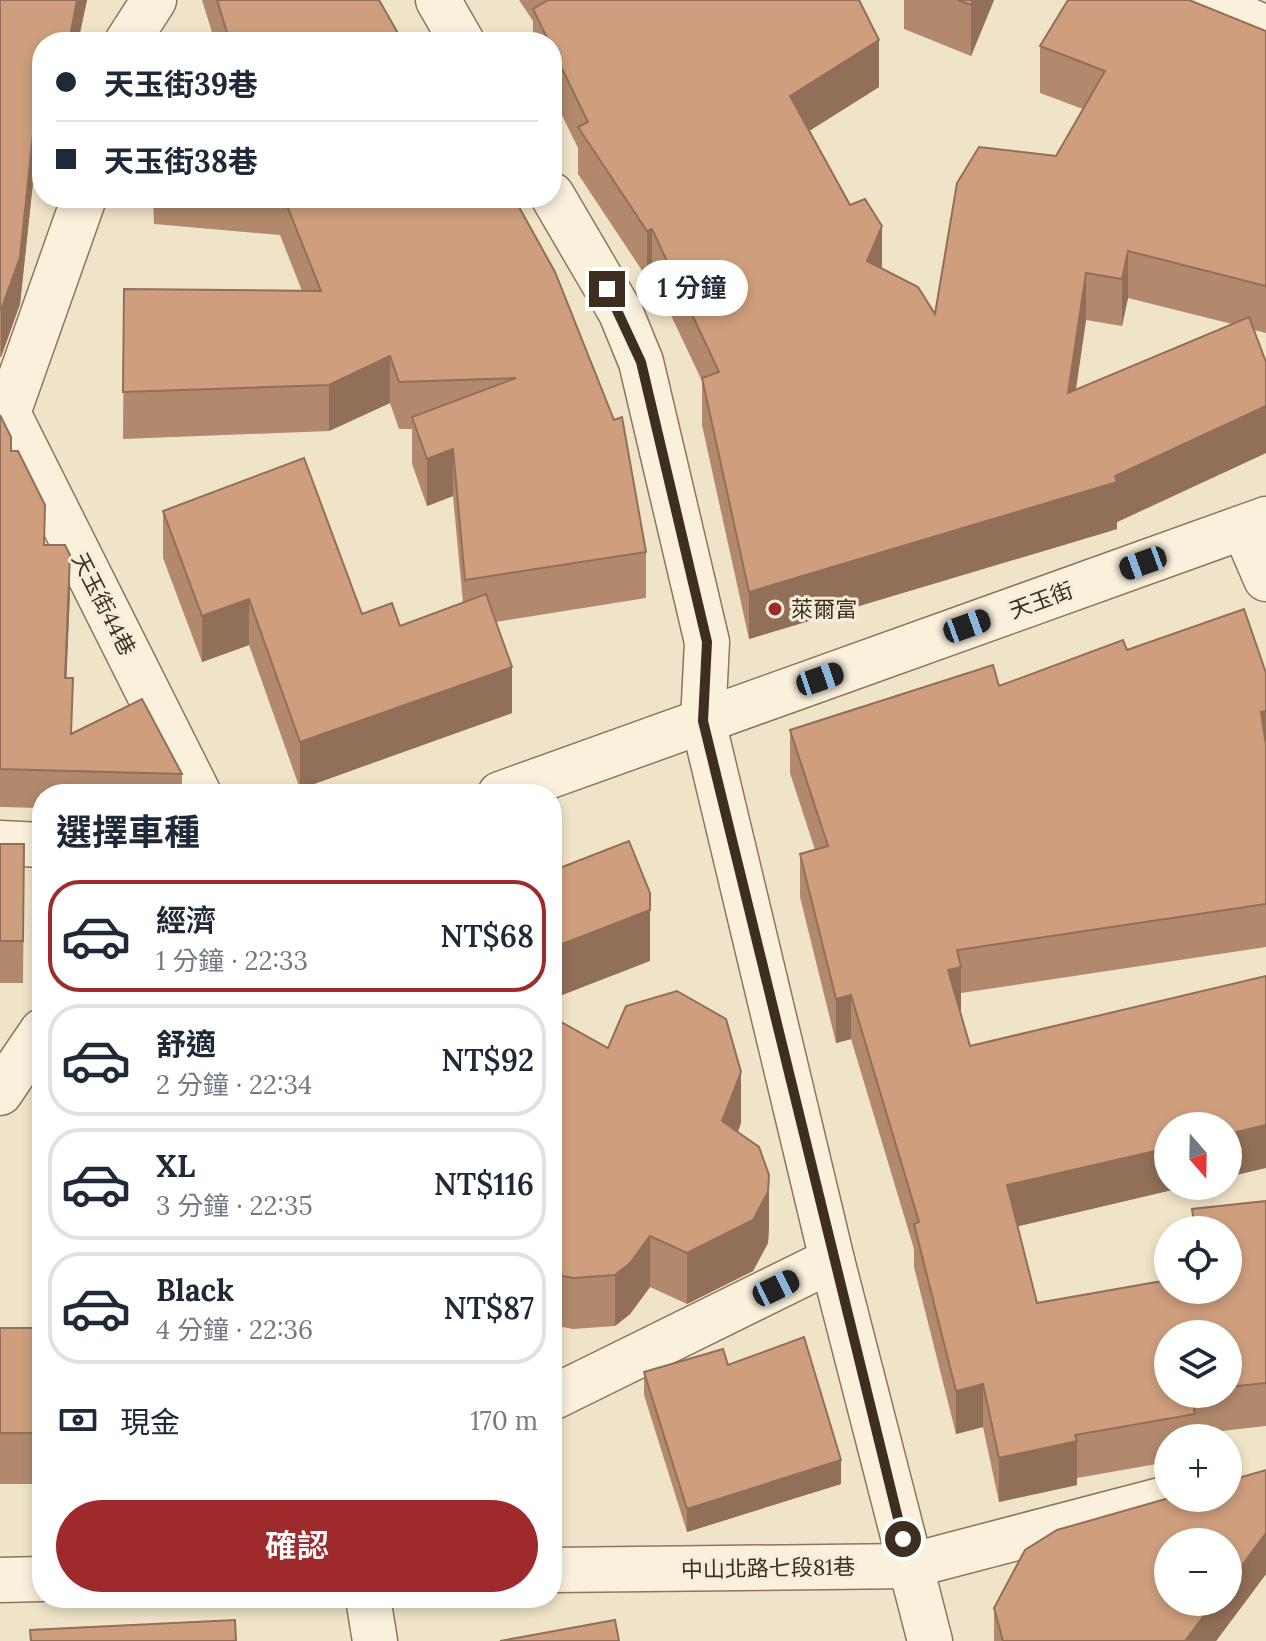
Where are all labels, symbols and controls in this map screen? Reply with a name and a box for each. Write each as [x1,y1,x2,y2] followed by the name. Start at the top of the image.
[104,65,258,103] text: 天玉街39巷
[104,142,258,180] text: 天玉街38巷
[635,261,747,317] callout: 1 分鐘
[589,271,625,307] route end
[657,271,727,304] text: 1 分鐘
[1116,544,1170,582] car
[66,548,142,660] street label: 天玉街44巷
[1005,576,1077,624] street label: 天玉街
[791,595,857,623] place label: 萊爾富
[766,600,784,618] marker: 萊爾富
[940,607,994,645] car
[793,660,847,698] car
[56,809,200,855] text: 選擇車種
[60,900,132,972] icon: car
[156,901,216,939] text: 經濟
[440,917,534,955] text: NT$68
[156,944,308,977] text: 1 分鐘 · 22:33
[60,1024,132,1096] icon: car
[156,1025,216,1063] text: 舒適
[441,1041,534,1079] text: NT$92
[156,1068,312,1101] text: 2 分鐘 · 22:34
[1154,1112,1242,1200] north arrow
[1154,1112,1242,1616] map controls
[156,1147,195,1185] text: XL
[60,1148,132,1220] icon: car
[434,1165,534,1203] text: NT$116
[156,1189,313,1222] text: 3 分鐘 · 22:35
[1154,1216,1242,1304] button: locate
[749,1267,803,1309] car
[156,1271,234,1309] text: Black
[60,1272,132,1344] icon: car
[443,1289,534,1327] text: NT$87
[156,1313,313,1346] text: 4 分鐘 · 22:36
[1154,1320,1242,1408] button: layers
[56,1398,100,1442] icon: cash
[120,1403,180,1441] text: 現金
[470,1404,538,1437] text: 170 m
[1154,1424,1242,1512] button: +
[56,1500,538,1592] button: 確認
[885,1521,921,1557] route start
[1154,1528,1242,1616] button: −
[681,1552,855,1584] street label: 中山北路七段81巷

